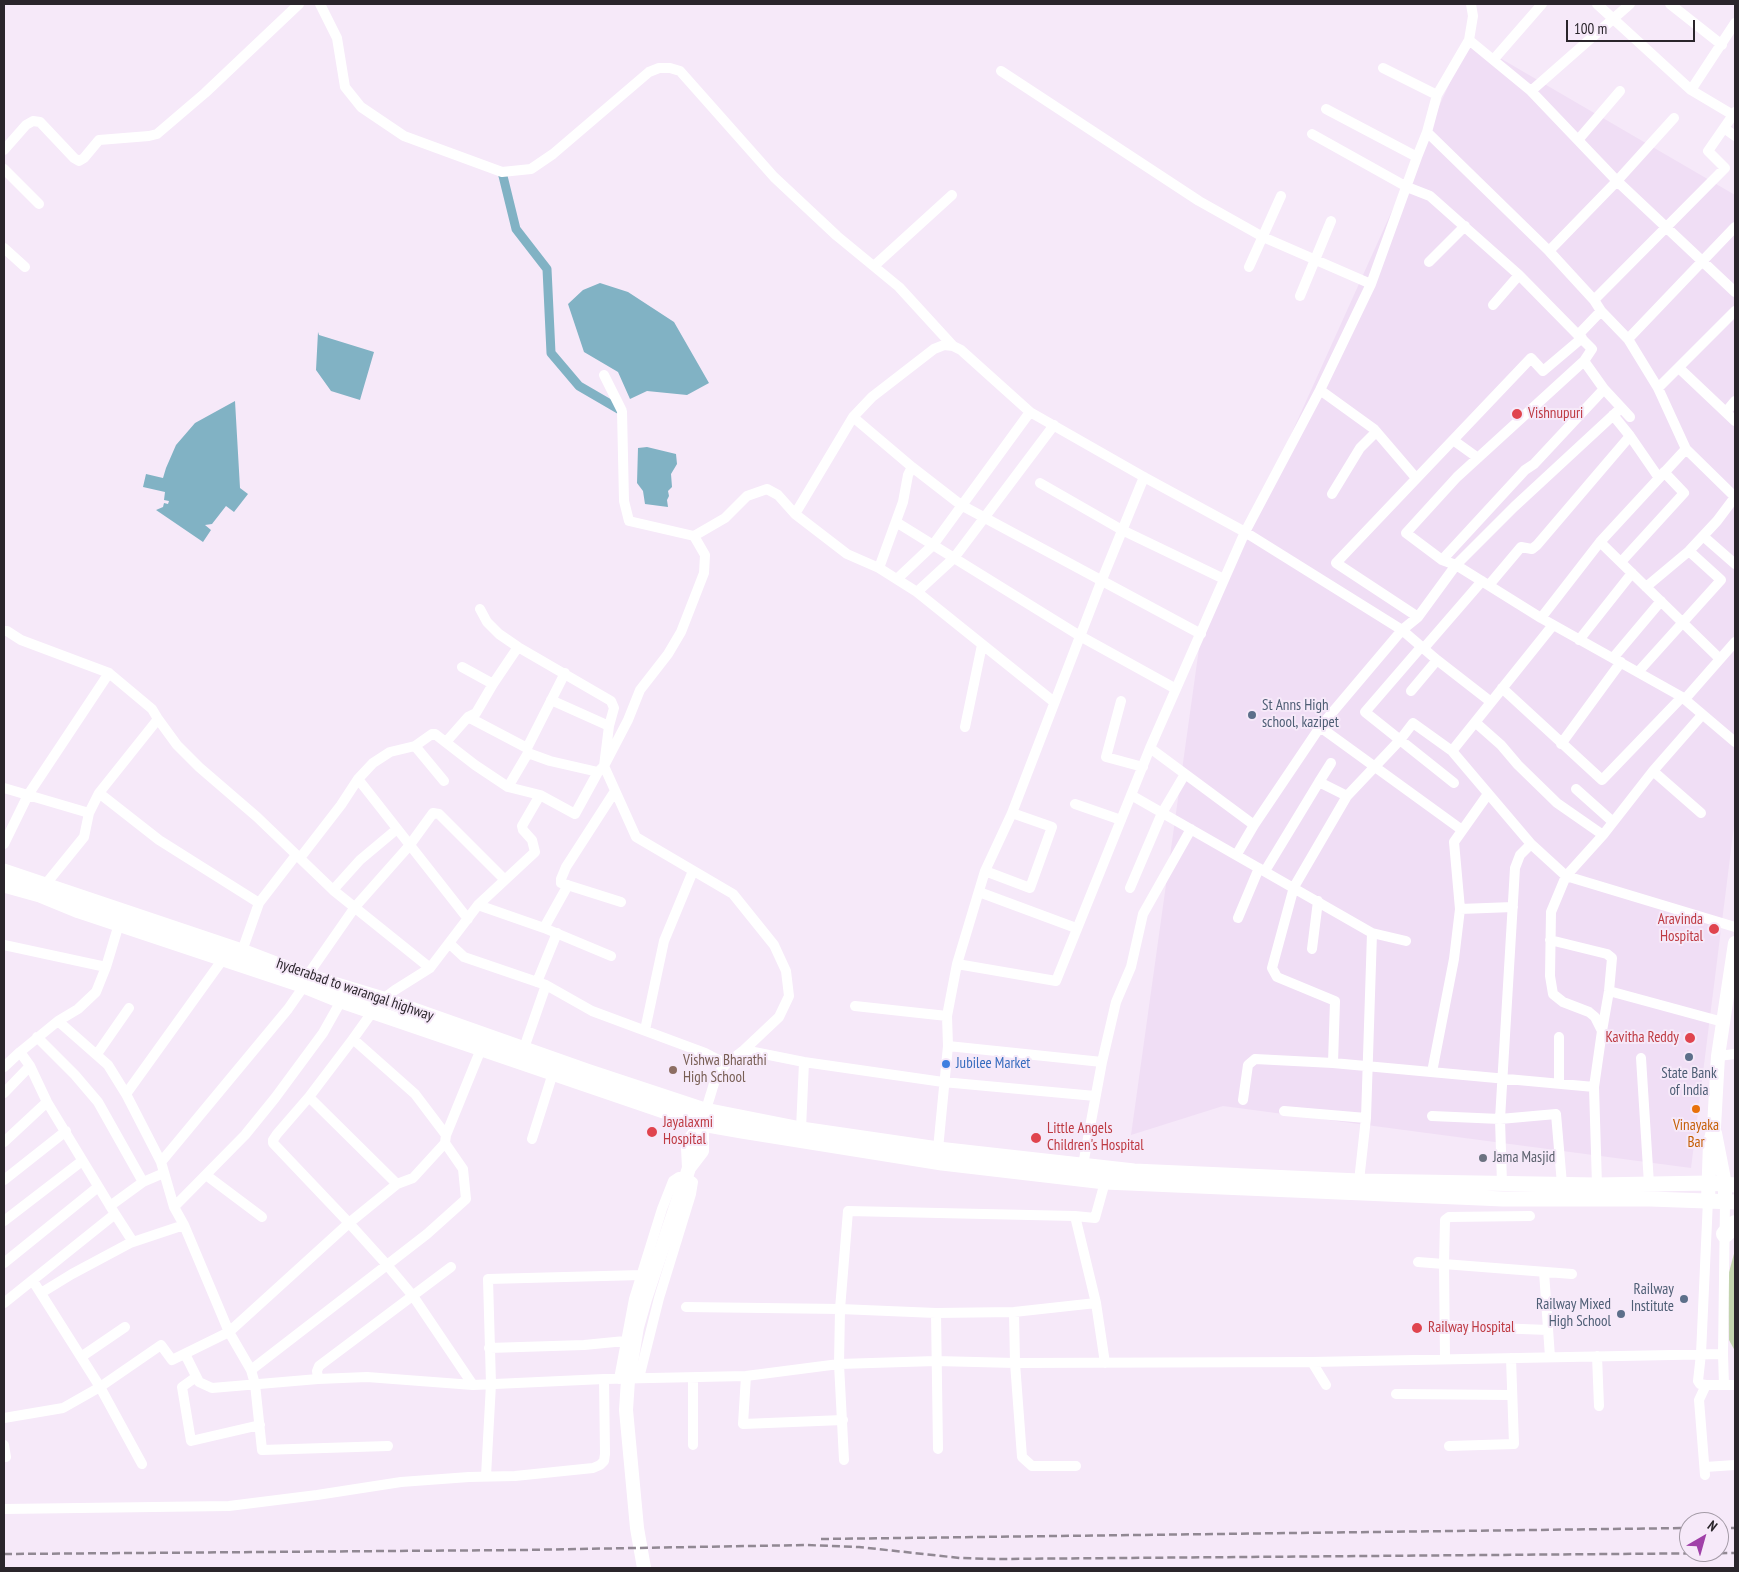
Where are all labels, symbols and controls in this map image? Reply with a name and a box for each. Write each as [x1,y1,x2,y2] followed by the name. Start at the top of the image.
[1569,10,1698,42] scale bar
[1574,19,1607,38] text: 100 m
[1528,405,1583,423] place label: Vishnupuri
[1510,407,1524,421] marker: Vishnupuri
[1262,697,1339,732] place label: St Anns High school, kazipet
[1246,709,1258,721] marker: St Anns High school, kazipet
[1658,911,1703,946] place label: Aravinda Hospital
[1707,922,1721,936] marker: Aravinda Hospital
[274,955,436,1025] street label: hyderabad to warangal highway
[1606,1029,1679,1047] place label: Kavitha Reddy
[1683,1031,1697,1045] marker: Kavitha Reddy
[1683,1051,1695,1063] marker: State Bank of India
[683,1052,767,1087] place label: Vishwa Bharathi High School
[956,1055,1030,1073] place label: Jubilee Market
[940,1058,952,1070] marker: Jubilee Market
[667,1064,679,1076] marker: Vishwa Bharathi High School
[1661,1065,1717,1100] place label: State Bank of India
[1690,1103,1702,1115] marker: Vinayaka Bar
[663,1114,713,1149] place label: Jayalaxmi Hospital
[1673,1117,1719,1152] place label: Vinayaka Bar
[1047,1120,1144,1155] place label: Little Angels Children's Hospital
[645,1125,659,1139] marker: Jayalaxmi Hospital
[1029,1131,1043,1145] marker: Little Angels Children's Hospital
[1493,1149,1555,1167] place label: Jama Masjid
[1477,1152,1489,1164] marker: Jama Masjid
[1631,1281,1674,1316] place label: Railway Institute
[1678,1293,1690,1305] marker: Railway Institute
[1536,1296,1611,1331] place label: Railway Mixed High School
[1615,1308,1627,1320] marker: Railway Mixed High School
[1428,1319,1515,1337] place label: Railway Hospital
[1410,1321,1424,1335] marker: Railway Hospital
[1679,1512,1729,1562] north arrow
[1704,1517,1721,1535] text: N

